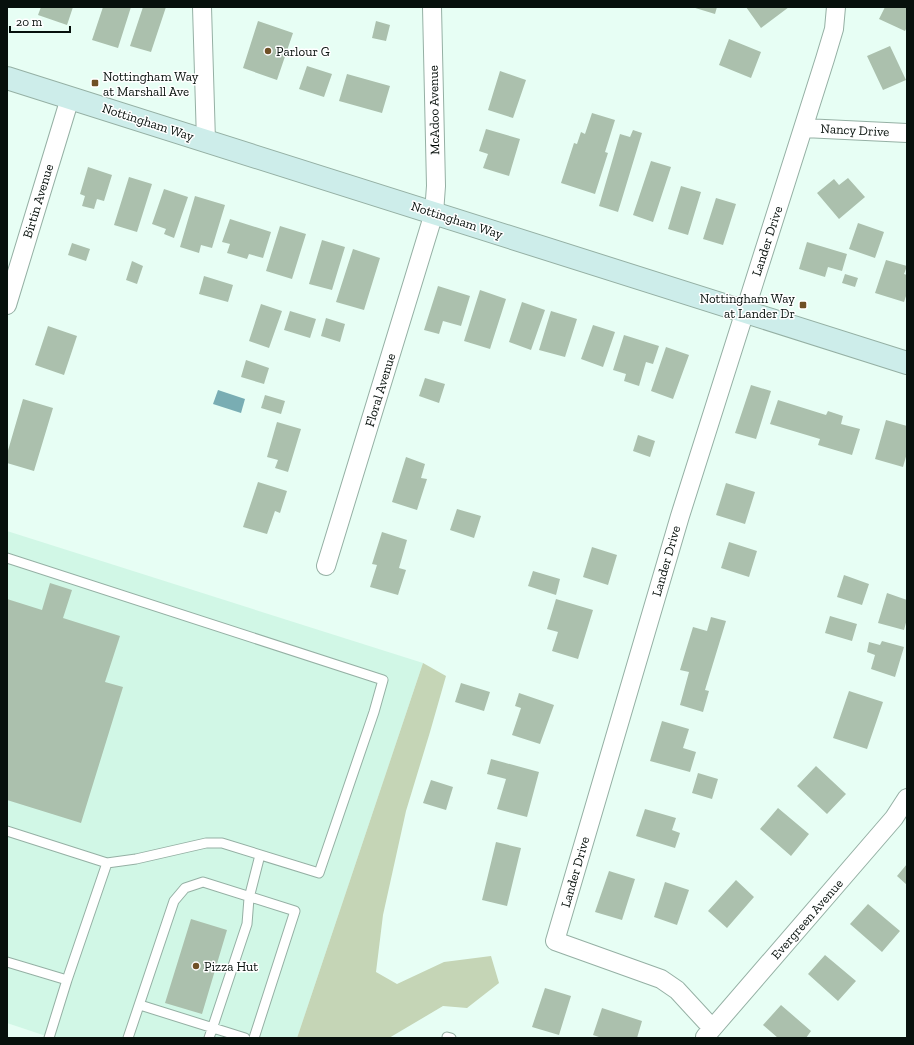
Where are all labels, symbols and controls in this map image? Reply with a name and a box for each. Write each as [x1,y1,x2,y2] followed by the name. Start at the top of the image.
[10,8,70,34] scale bar
[16,15,43,29] text: 20 m
[276,44,330,59] place label: Parlour G
[263,46,273,56] marker: Parlour G
[426,65,442,155] street label: McAdoo Avenue
[103,69,199,99] place label: Nottingham Way at Marshall Ave
[90,78,100,88] marker: Nottingham Way at Marshall Ave
[100,100,196,144] street label: Nottingham Way
[820,121,890,139] street label: Nancy Drive
[20,162,56,240] street label: Birtin Avenue
[409,198,505,242] street label: Nottingham Way
[749,204,785,278] street label: Lander Drive
[700,291,795,321] place label: Nottingham Way at Lander Dr
[798,300,808,310] marker: Nottingham Way at Lander Dr
[362,351,398,429] street label: Floral Avenue
[649,524,683,598] street label: Lander Drive
[558,835,592,909] street label: Lander Drive
[768,876,846,962] street label: Evergreen Avenue
[204,959,258,974] place label: Pizza Hut
[191,961,201,971] marker: Pizza Hut

